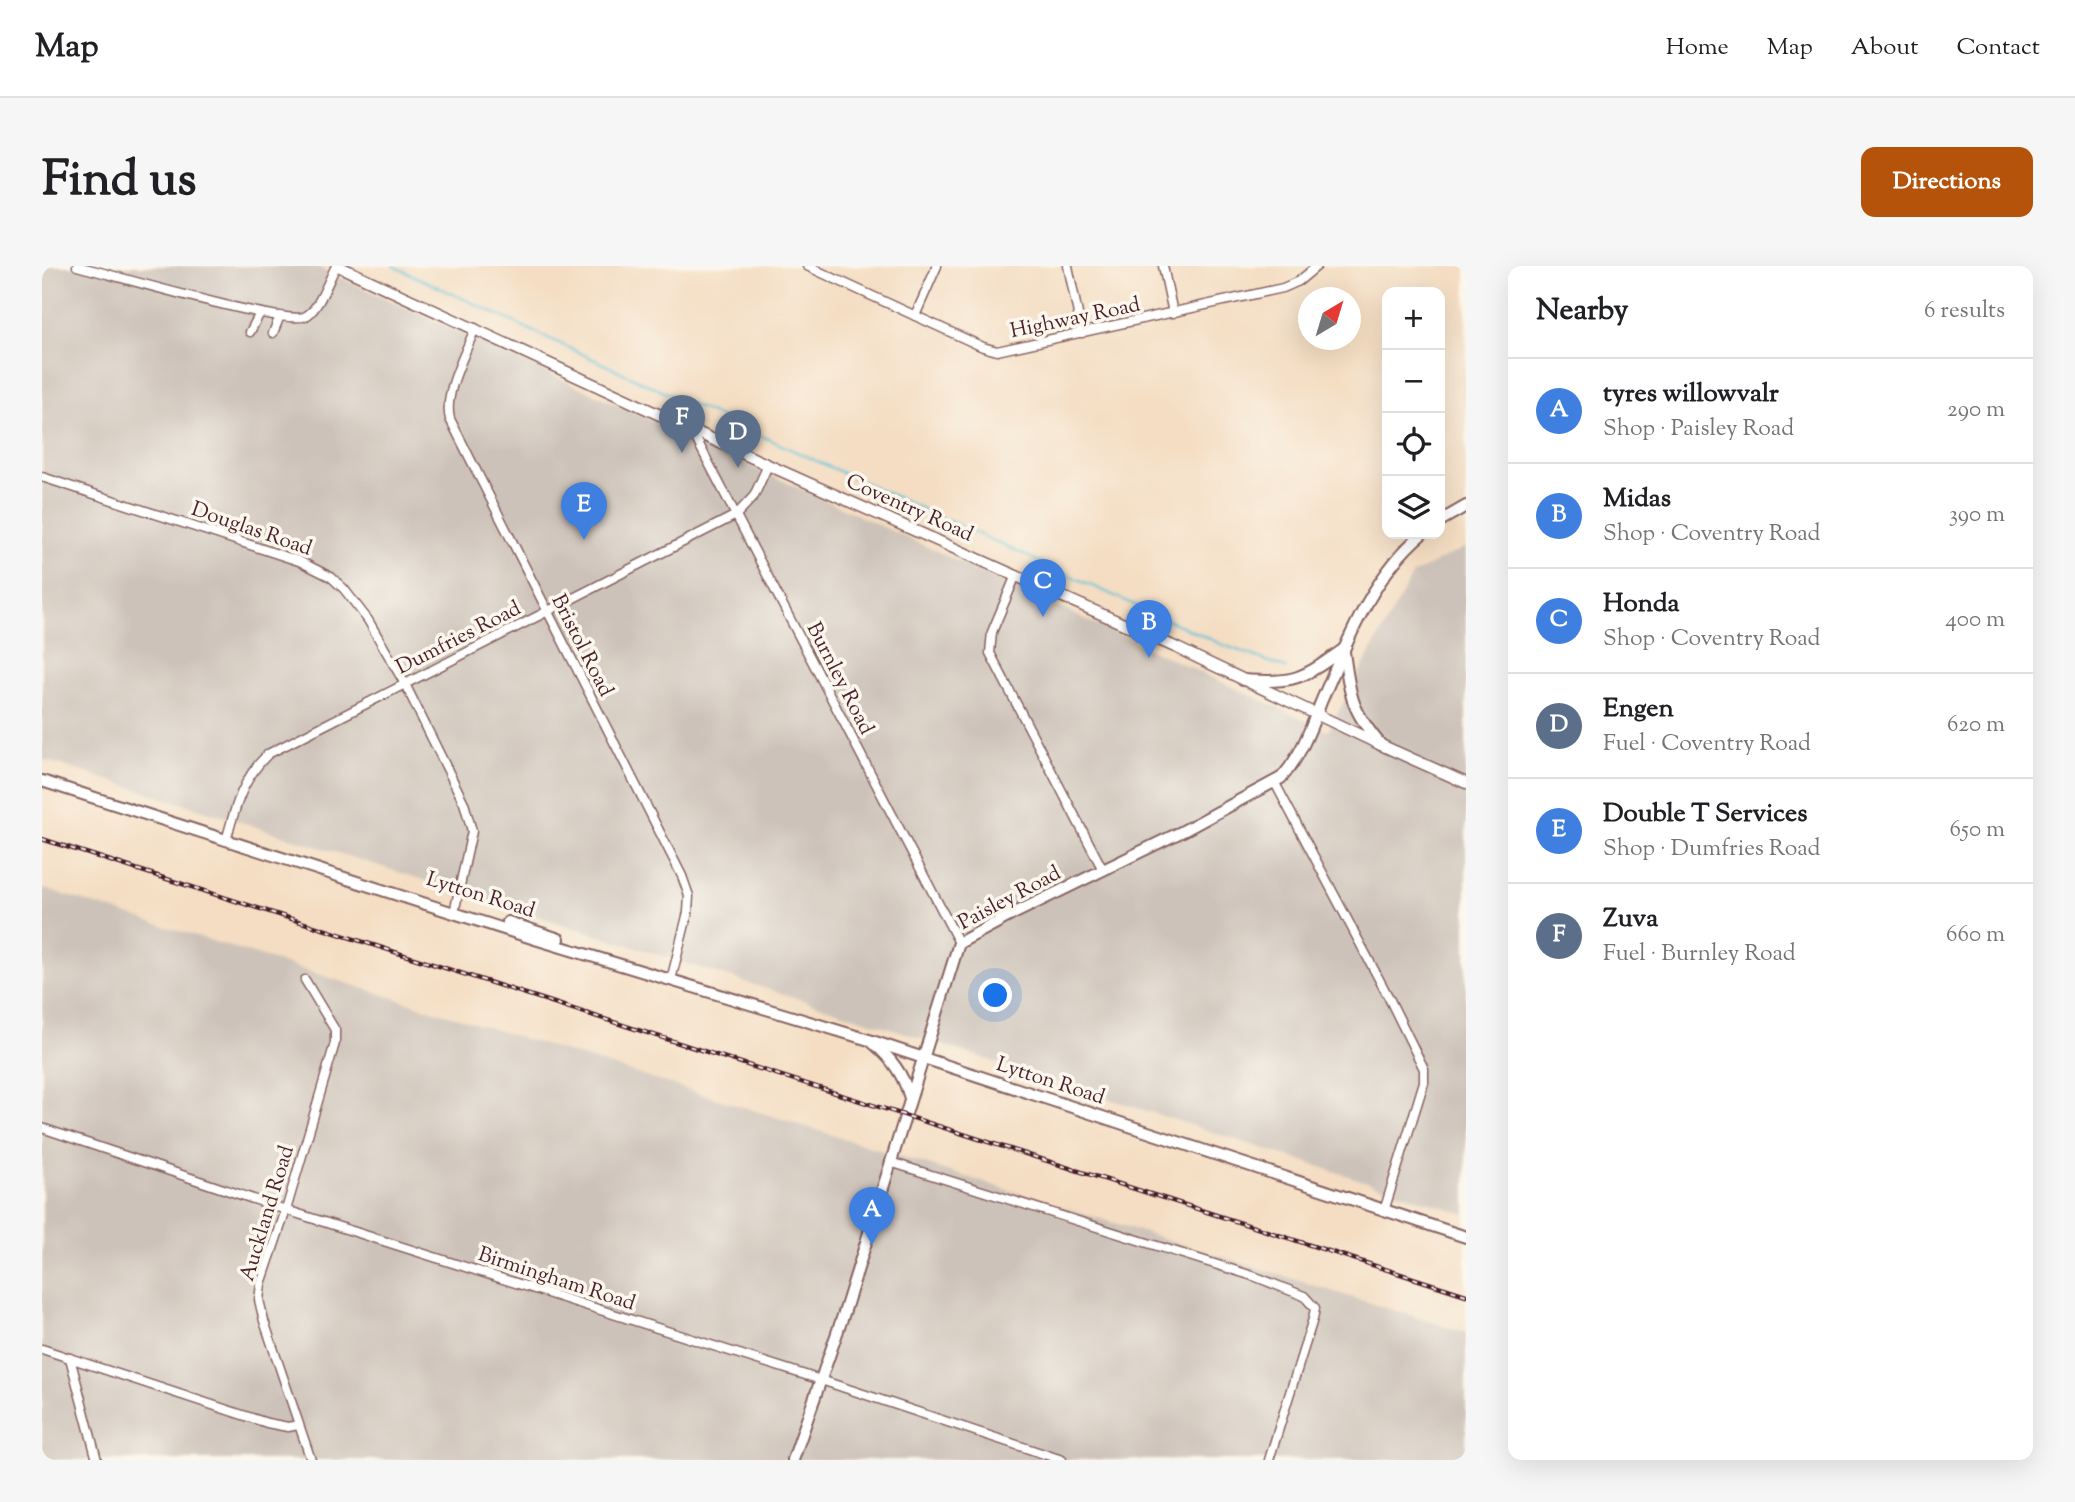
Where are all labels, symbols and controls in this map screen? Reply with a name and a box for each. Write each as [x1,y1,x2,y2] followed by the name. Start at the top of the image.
[35,24,99,72] text: Map
[1666,31,1729,65] text: Home
[1767,31,1813,65] text: Map
[1851,31,1918,65] text: About
[1956,31,2040,65] text: Contact
[42,147,196,217] text: Find us
[1861,147,2033,217] button: Directions
[1298,287,1361,350] north arrow
[1382,287,1445,539] map controls
[1382,287,1445,350] button: +
[1536,290,1628,333] text: Nearby
[1008,291,1143,347] street label: Highway Road
[1924,295,2005,328] text: 6 results
[1382,350,1445,413] button: −
[1603,376,1779,413] text: tyres willowvalr
[1550,394,1568,427] text: A
[1947,394,2005,427] text: 290 m
[659,395,705,453] pin: F
[715,410,761,468] pin: D
[1382,413,1445,476] button: locate
[1603,413,1794,446] text: Shop · Paisley Road
[841,467,978,550] street label: Coventry Road
[1382,476,1445,539] button: layers
[1603,481,1671,518] text: Midas
[561,482,607,540] pin: E
[187,495,316,565] street label: Douglas Road
[1552,499,1566,532] text: B
[1949,499,2005,532] text: 390 m
[1603,518,1821,551] text: Shop · Coventry Road
[1020,559,1066,617] pin: C
[1603,586,1680,623] text: Honda
[543,589,620,702] street label: Bristol Road
[391,594,527,683] street label: Dumfries Road
[1126,600,1172,658] pin: B
[1550,604,1568,637] text: C
[1945,604,2005,637] text: 400 m
[798,617,881,741] street label: Burnley Road
[1603,623,1821,656] text: Shop · Coventry Road
[1603,691,1674,728] text: Engen
[1550,709,1568,742] text: D
[1947,709,2005,742] text: 620 m
[1603,728,1811,761] text: Fuel · Coventry Road
[1603,796,1807,833] text: Double T Services
[1552,814,1566,847] text: E
[1950,814,2005,847] text: 650 m
[1603,833,1821,866] text: Shop · Dumfries Road
[953,859,1067,938] street label: Paisley Road
[422,865,539,927] street label: Lytton Road
[1603,901,1658,938] text: Zuva
[1553,919,1565,952] text: F
[1946,919,2005,952] text: 660 m
[1603,938,1796,971] text: Fuel · Burnley Road
[978,978,1012,1012] your location
[992,1050,1109,1114] street label: Lytton Road
[233,1142,303,1285] street label: Auckland Road
[849,1187,895,1245] pin: A
[474,1240,639,1320] street label: Birmingham Road

